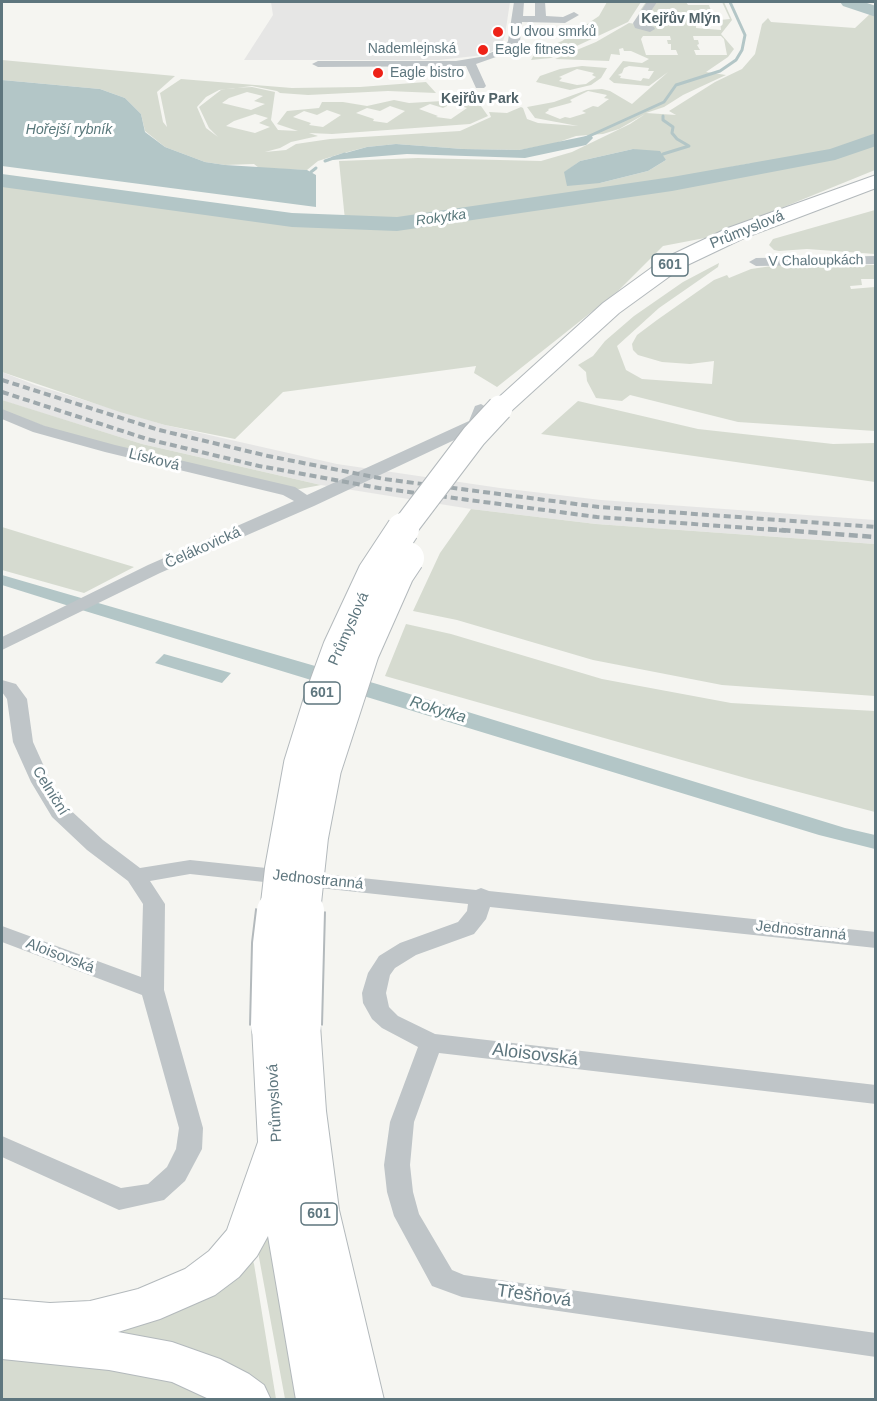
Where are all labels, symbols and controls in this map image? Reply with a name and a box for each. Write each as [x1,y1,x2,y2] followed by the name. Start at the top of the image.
[641,11,721,27] district label: Kejřův Mlýn
[510,24,596,40] place label: U dvou smrků
[491,25,505,39] marker: U dvou smrků
[368,41,456,57] street label: Nademlejnská
[495,42,575,58] place label: Eagle fitness
[476,43,490,57] marker: Eagle fitness
[390,65,464,81] place label: Eagle bistro
[371,66,385,80] marker: Eagle bistro
[441,91,519,107] district label: Kejřův Park
[26,122,112,138] water label: Hořejší rybník
[415,206,467,230] water label: Rokytka
[707,207,787,253] street label: Průmyslová
[768,252,864,270] street label: V Chaloupkách
[652,254,688,276] road number: 601
[127,445,181,475] street label: Lísková
[162,523,244,573] street label: Čelákovická
[325,590,373,668] street label: Průmyslová
[304,682,340,704] road number: 601
[408,692,468,728] water label: Rokytka
[28,763,72,819] street label: Celniční
[272,866,364,894] street label: Jednostranná
[755,917,847,945] street label: Jednostranná
[23,935,97,977] street label: Aloisovská
[491,1039,579,1071] street label: Aloisovská
[264,1063,286,1143] street label: Průmyslová
[301,1203,337,1225] road number: 601
[495,1280,573,1312] street label: Třešňová

